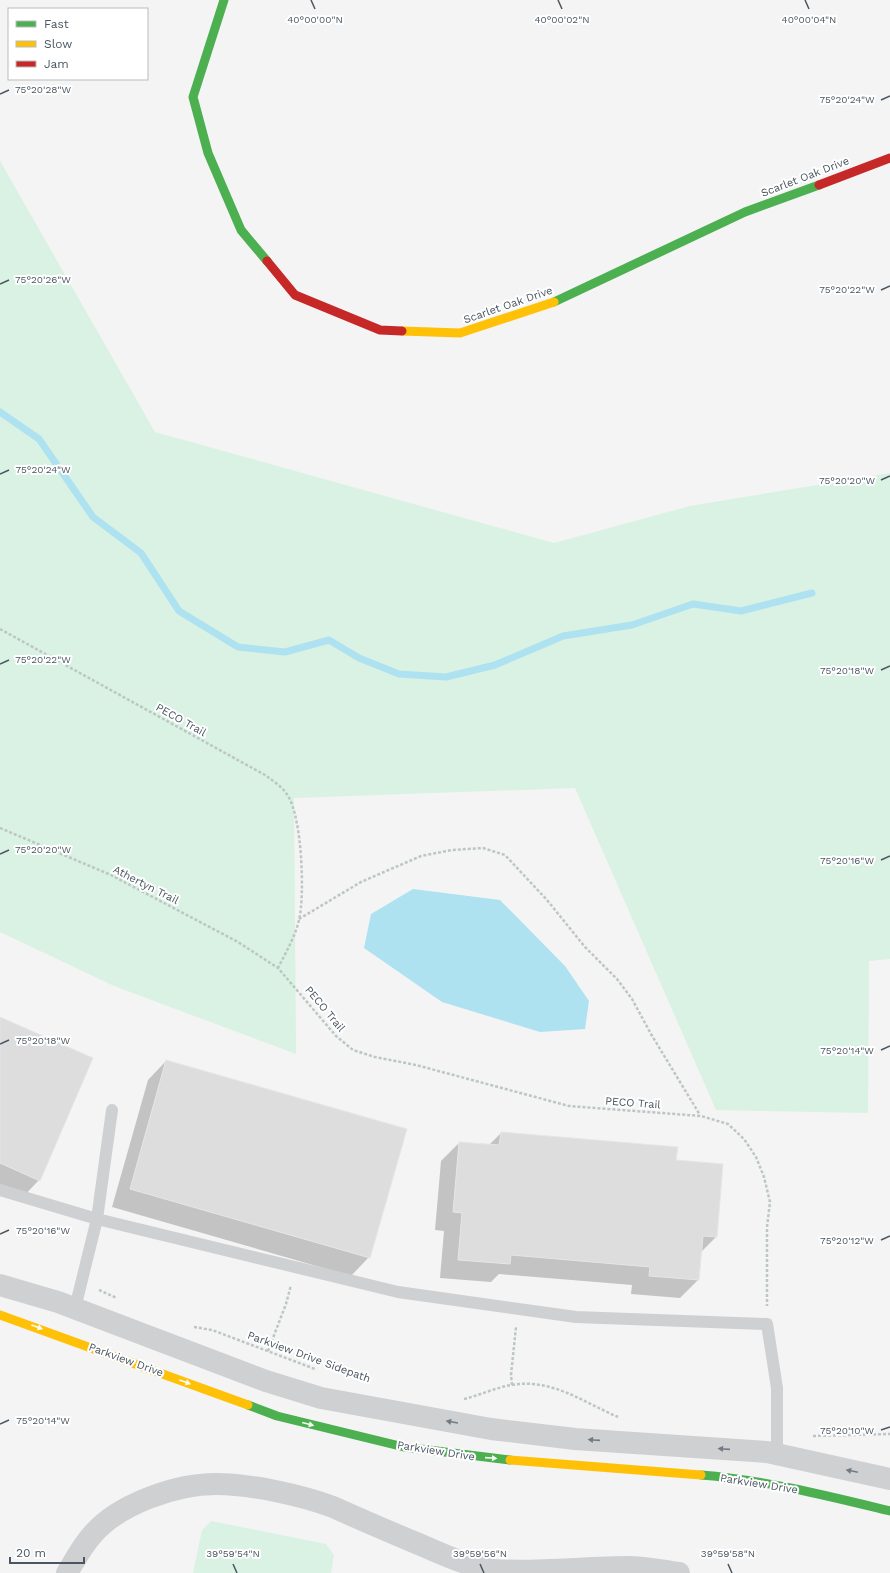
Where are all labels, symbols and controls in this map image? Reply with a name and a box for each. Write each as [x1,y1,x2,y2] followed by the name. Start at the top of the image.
[8,8,148,80] legend
[287,14,343,25] text: 40°00'00"N
[534,14,590,25] text: 40°00'02"N
[782,14,836,25] text: 40°00'04"N
[44,17,69,31] text: Fast
[44,37,72,51] text: Slow
[44,57,69,71] text: Jam
[15,84,71,95] text: 75°20'28"W
[819,94,875,105] text: 75°20'24"W
[759,154,851,200] street label: Scarlet Oak Drive
[15,274,71,285] text: 75°20'26"W
[462,284,554,326] street label: Scarlet Oak Drive
[819,284,875,295] text: 75°20'22"W
[15,464,71,475] text: 75°20'24"W
[819,475,875,486] text: 75°20'20"W
[15,654,71,665] text: 75°20'22"W
[820,665,874,676] text: 75°20'18"W
[154,701,209,739] street label: PECO Trail
[15,844,71,855] text: 75°20'20"W
[820,855,874,866] text: 75°20'16"W
[111,863,182,907] street label: Athertyn Trail
[302,984,348,1035] street label: PECO Trail
[16,1035,70,1046] text: 75°20'18"W
[820,1045,874,1056] text: 75°20'14"W
[605,1095,662,1111] street label: PECO Trail
[16,1225,70,1236] text: 75°20'16"W
[820,1235,874,1246] text: 75°20'12"W
[32,1324,44,1330] one-way arrow
[246,1329,372,1385] street label: Parkview Drive Sidepath
[87,1340,165,1380] street label: Parkview Drive
[180,1379,192,1385] one-way arrow
[16,1415,70,1426] text: 75°20'14"W
[445,1419,458,1425] one-way arrow
[302,1421,314,1427] one-way arrow
[820,1425,874,1436] text: 75°20'10"W
[588,1437,600,1444] one-way arrow
[396,1438,476,1464] street label: Parkview Drive
[718,1446,730,1453] one-way arrow
[485,1455,497,1462] one-way arrow
[846,1467,858,1473] one-way arrow
[719,1471,799,1497] street label: Parkview Drive
[10,1539,84,1565] scale bar
[16,1546,46,1560] text: 20 m
[206,1548,260,1559] text: 39°59'54"N
[453,1548,507,1559] text: 39°59'56"N
[701,1548,755,1559] text: 39°59'58"N

